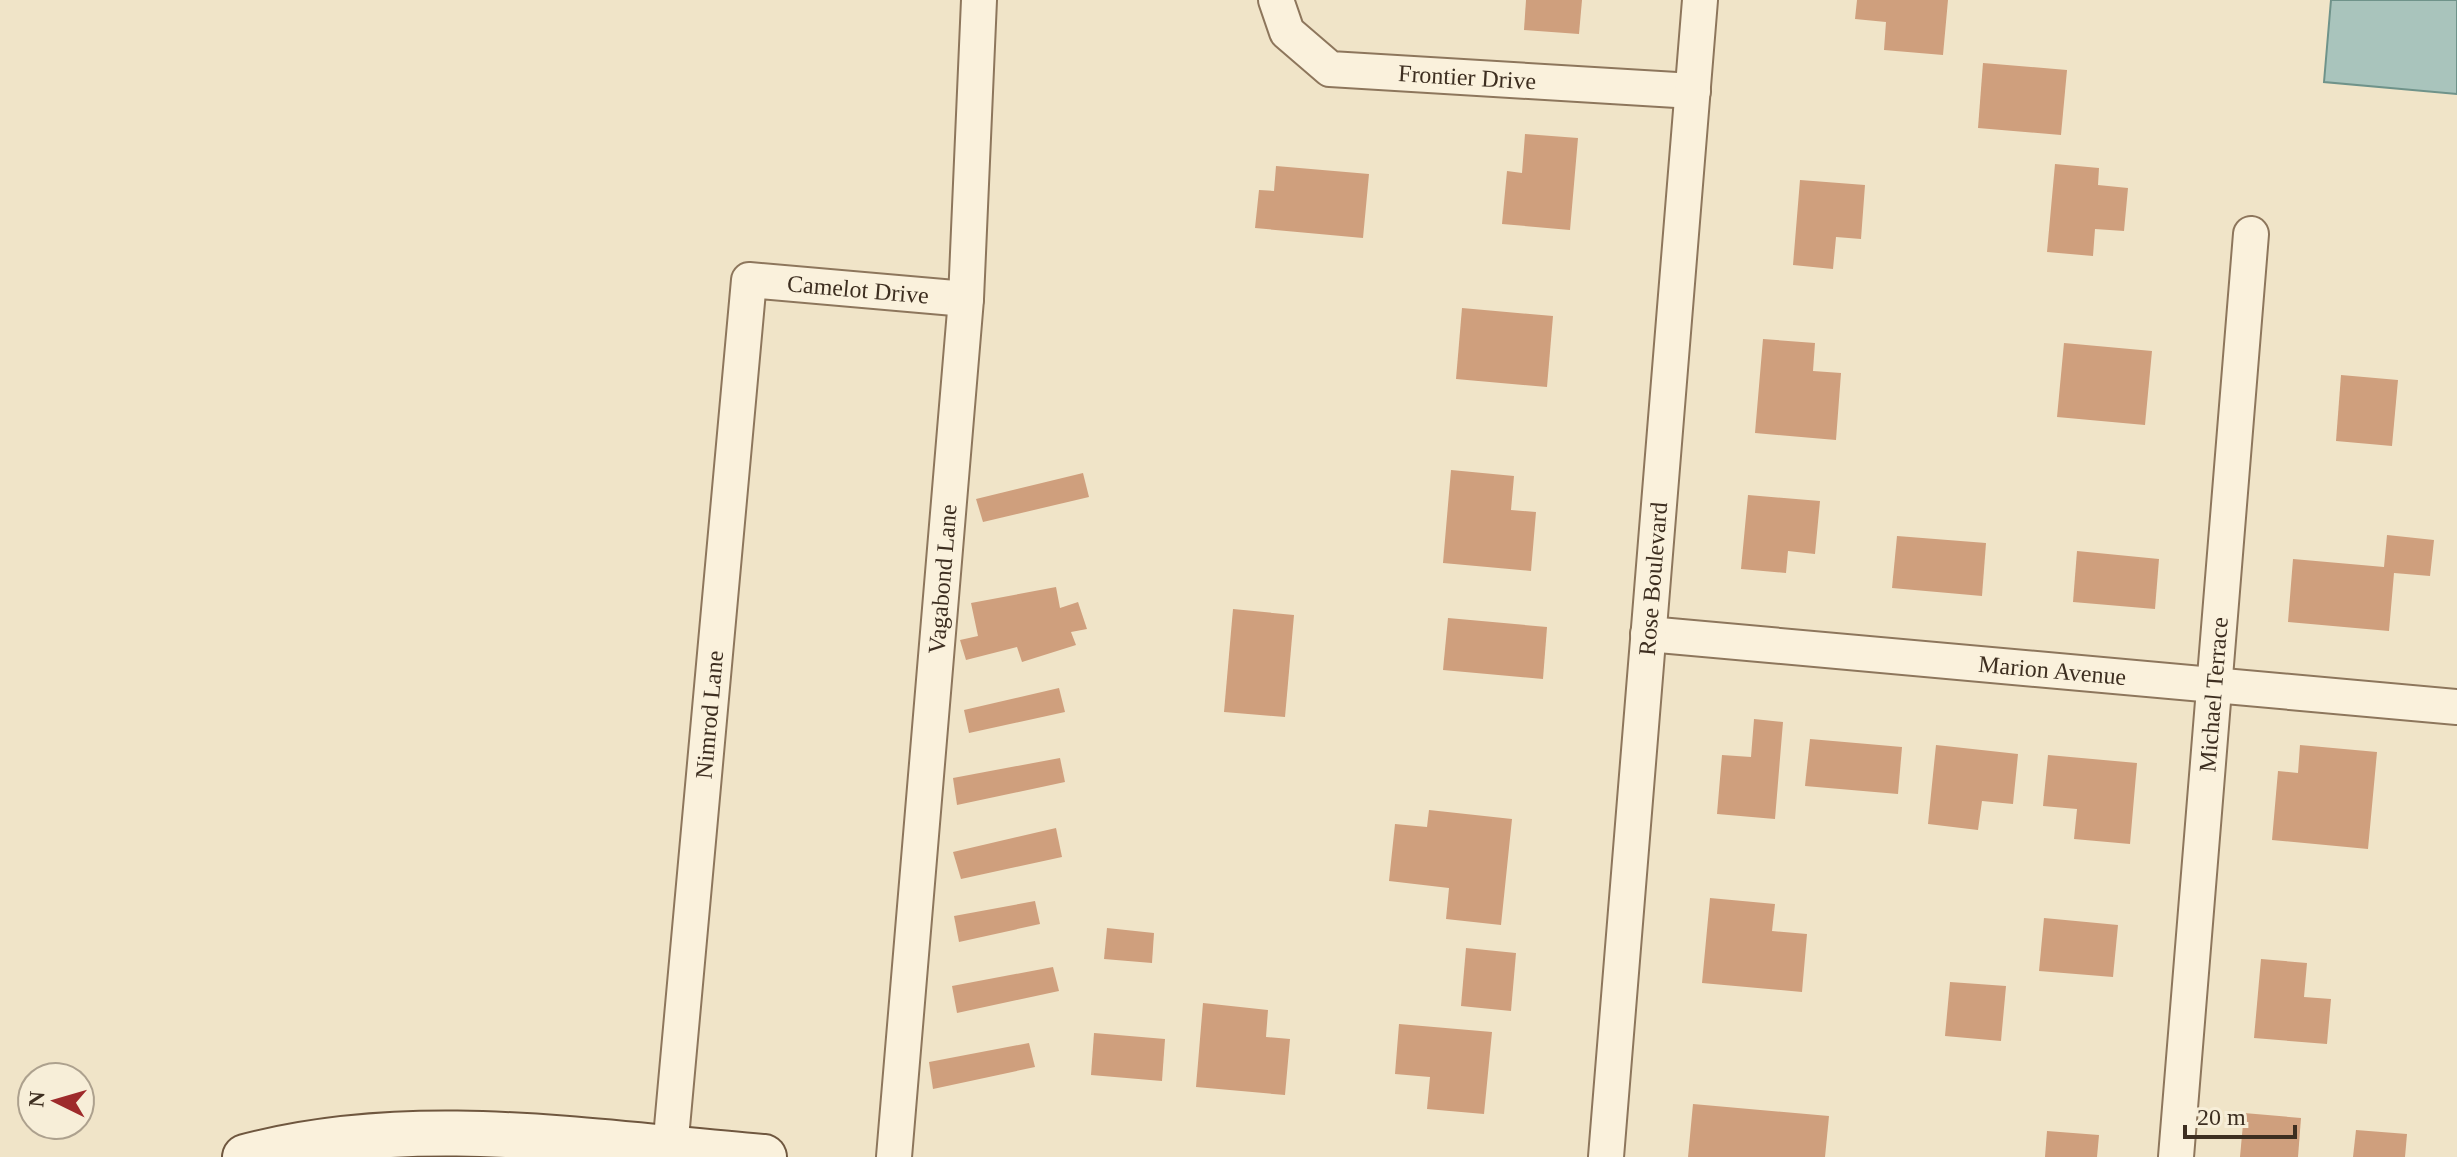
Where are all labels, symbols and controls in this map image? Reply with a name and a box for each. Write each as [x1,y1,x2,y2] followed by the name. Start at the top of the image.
[1398,60,1537,94] street label: Frontier Drive
[786,270,930,309] street label: Camelot Drive
[1634,501,1672,657] street label: Rose Boulevard
[923,503,962,655] street label: Vagabond Lane
[2194,616,2233,773] street label: Michael Terrace
[691,650,728,780] street label: Nimrod Lane
[1977,651,2127,690] street label: Marion Avenue
[16,1061,96,1141] north arrow
[2185,1089,2295,1139] scale bar
[23,1090,50,1108] text: N
[2197,1104,2246,1130] text: 20 m

